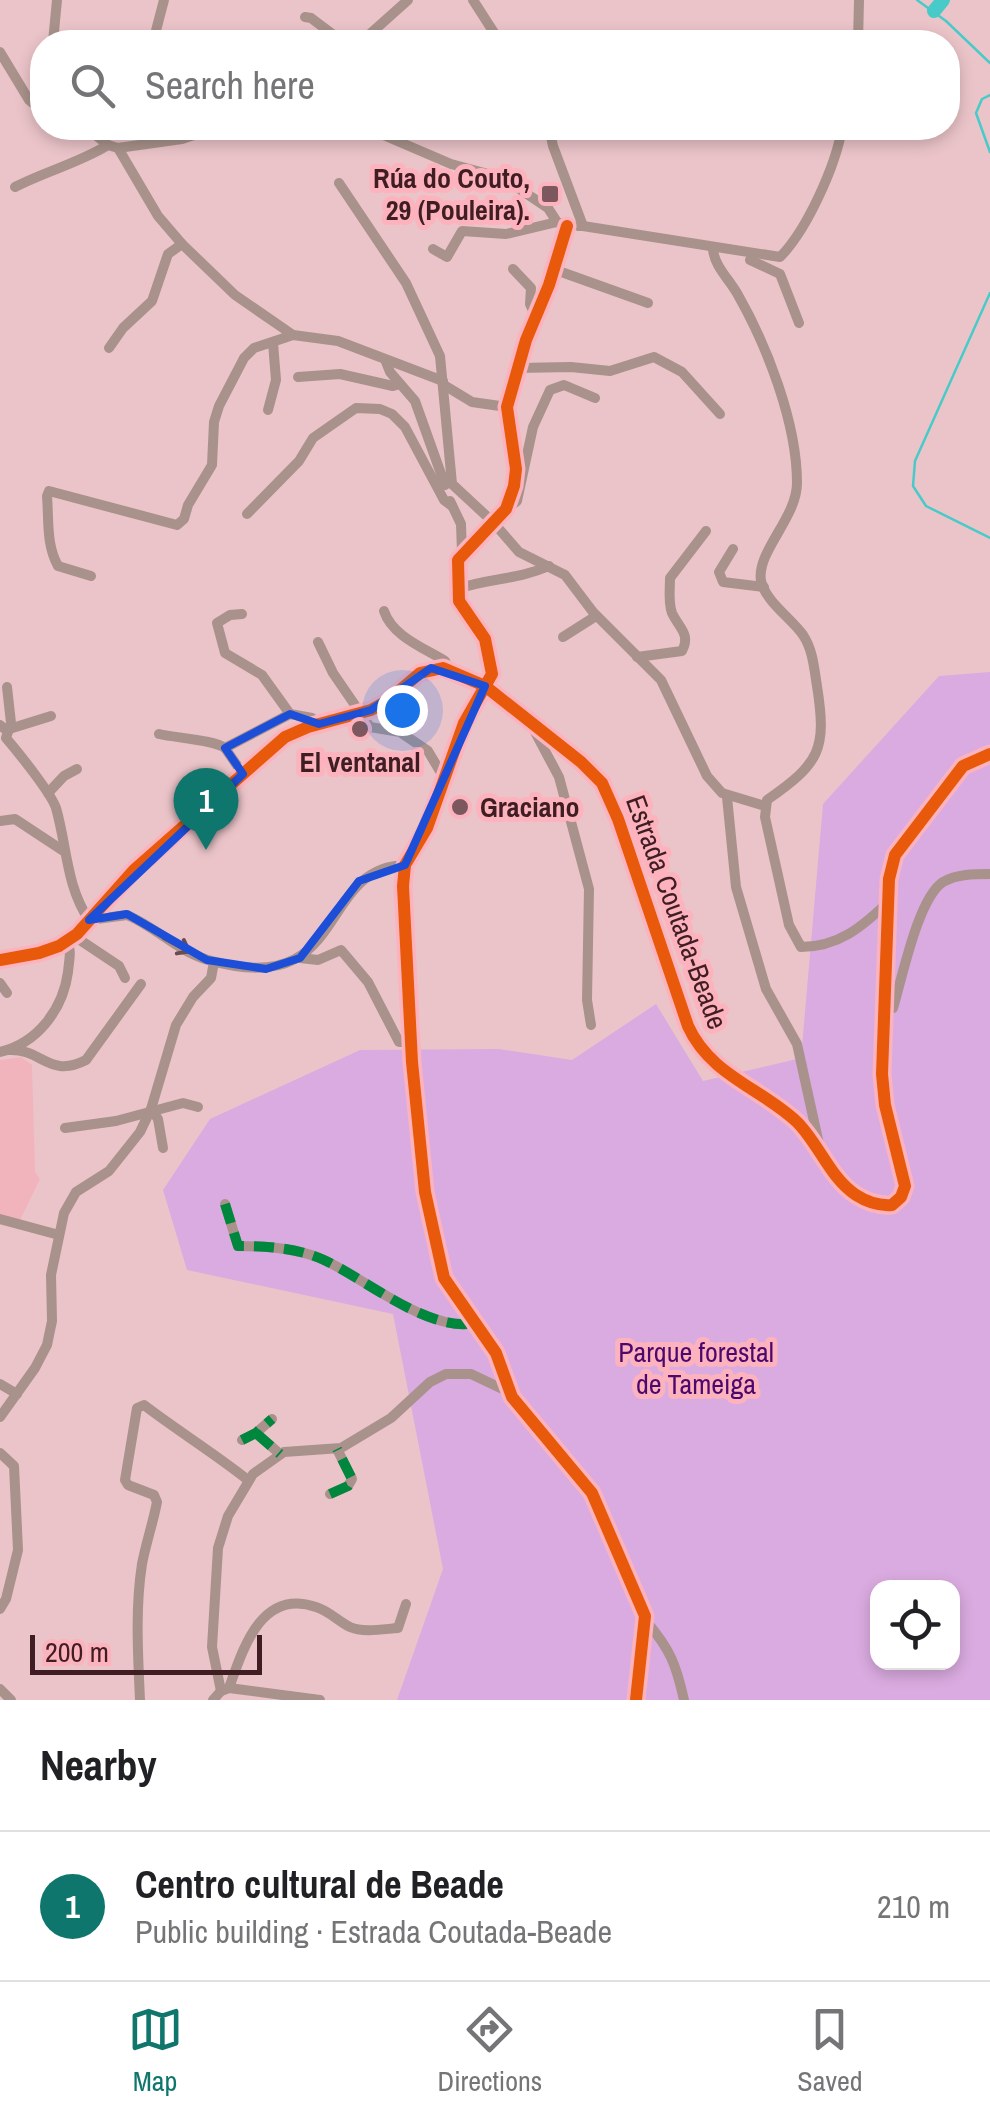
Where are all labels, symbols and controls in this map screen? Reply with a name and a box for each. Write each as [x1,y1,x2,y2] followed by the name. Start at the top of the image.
[30,30,960,140] search box
[65,58,120,113] icon: search
[145,60,315,111] text: Search here
[373,159,530,229] place label: Rúa do Couto, 29 (Pouleira).
[539,183,561,205] marker: Rúa do Couto, 29 (Pouleira).
[377,685,428,736] your location
[349,718,371,740] marker: El ventanal
[299,743,421,781] place label: El ventanal
[174,768,238,850] pin: 1
[480,788,580,826] place label: Graciano
[617,790,737,1034] street label: Estrada Coutada-Beade
[449,796,471,818] marker: Graciano
[162,936,191,956] one-way arrow
[618,1333,774,1403] park label: Parque forestal de Tameiga
[870,1580,960,1670] map controls
[870,1580,960,1670] button: locate
[30,1630,262,1674] scale bar
[45,1633,109,1671] text: 200 m
[40,1737,157,1793] text: Nearby
[135,1859,504,1910] text: Centro cultural de Beade
[65,1885,80,1928] text: 1
[877,1885,950,1928] text: 210 m
[135,1910,612,1953] text: Public building · Estrada Coutada-Beade
[128,2002,183,2100] tab: Map
[438,2002,542,2100] tab: Directions
[797,2002,862,2100] tab: Saved

